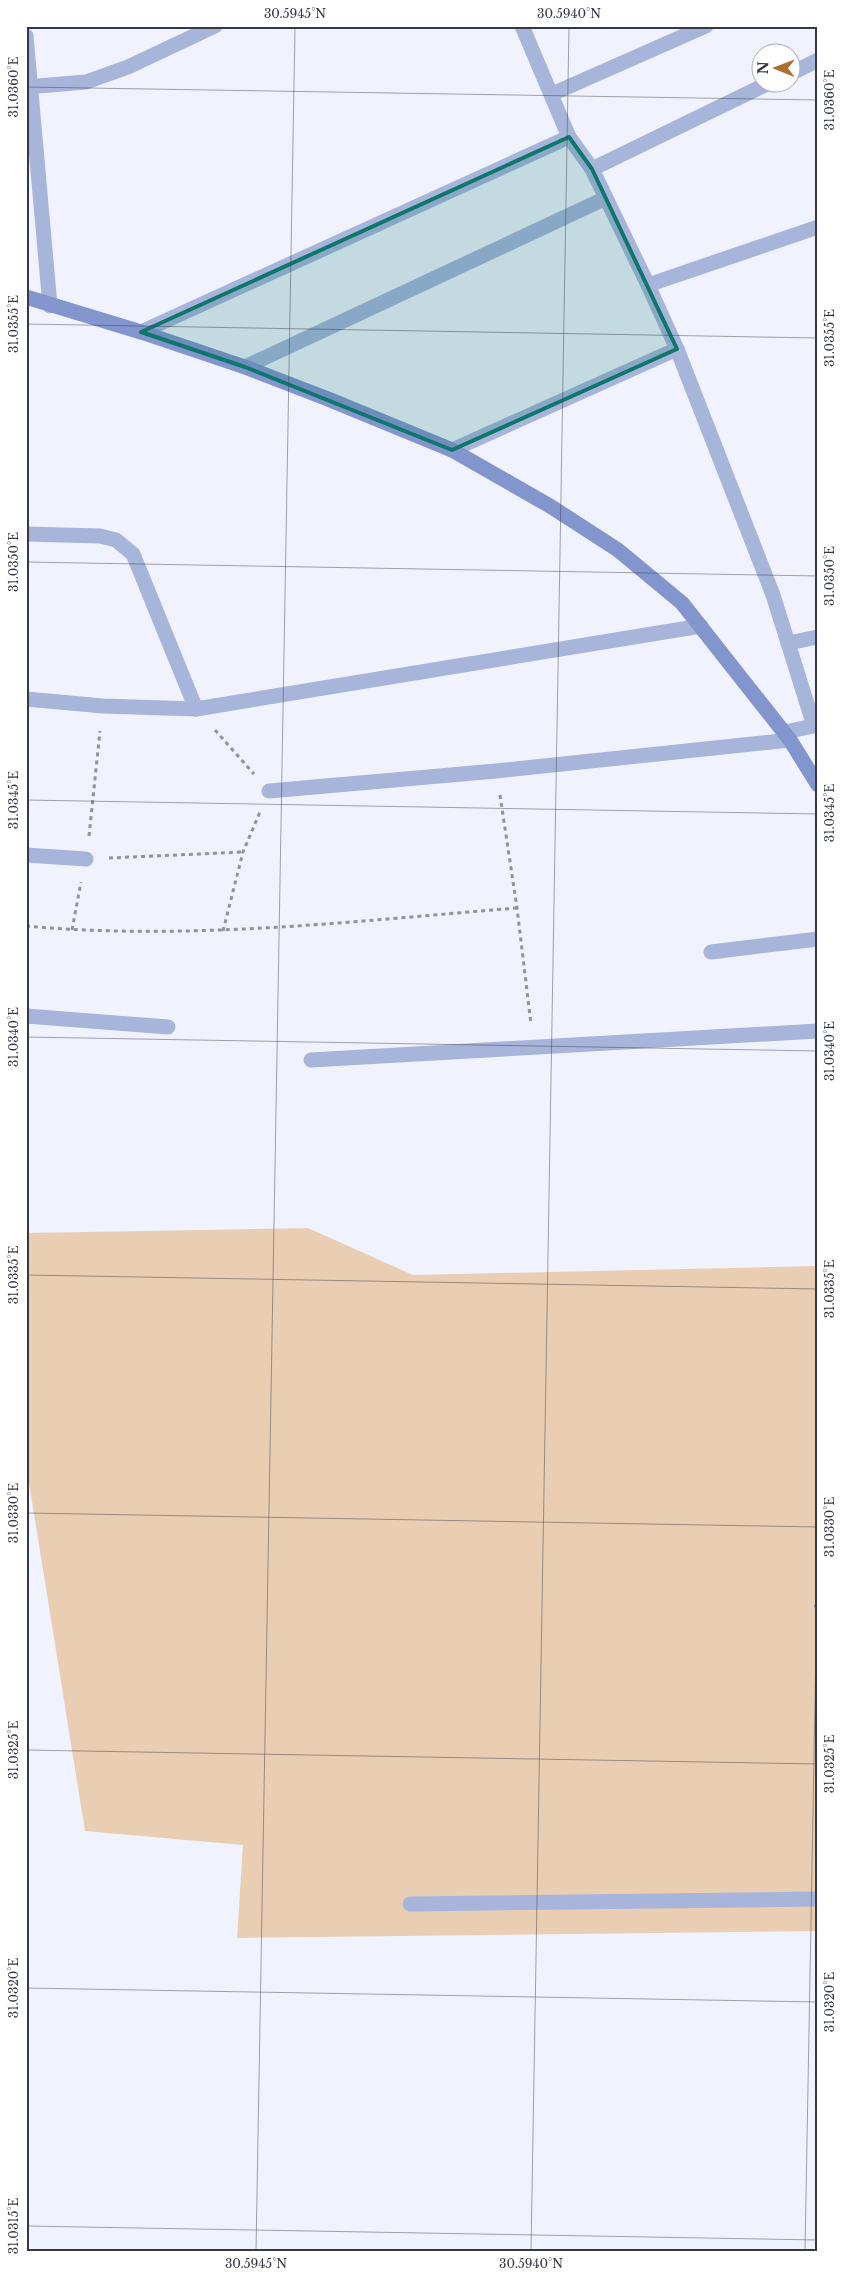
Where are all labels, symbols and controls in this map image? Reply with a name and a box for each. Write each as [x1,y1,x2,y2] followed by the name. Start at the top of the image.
[264,6,326,21] text: 30.5945°N
[537,6,601,21] text: 30.5940°N
[752,42,802,92] north arrow
[6,56,21,117] text: 31.0360°E
[754,61,772,75] text: N
[822,69,837,130] text: 31.0360°E
[6,295,21,353] text: 31.0355°E
[822,309,837,367] text: 31.0355°E
[6,532,21,592] text: 31.0350°E
[822,546,837,606] text: 31.0350°E
[6,771,21,829] text: 31.0345°E
[822,784,837,842] text: 31.0345°E
[6,1007,21,1067] text: 31.0340°E
[822,1021,837,1081] text: 31.0340°E
[6,1245,21,1304] text: 31.0335°E
[822,1259,837,1318] text: 31.0335°E
[6,1482,21,1543] text: 31.0330°E
[822,1496,837,1557] text: 31.0330°E
[6,1720,21,1779] text: 31.0325°E
[822,1734,837,1793] text: 31.0325°E
[6,1957,21,2018] text: 31.0320°E
[822,1971,837,2032] text: 31.0320°E
[6,2197,21,2254] text: 31.0315°E
[225,2256,287,2271] text: 30.5945°N
[499,2256,563,2271] text: 30.5940°N

